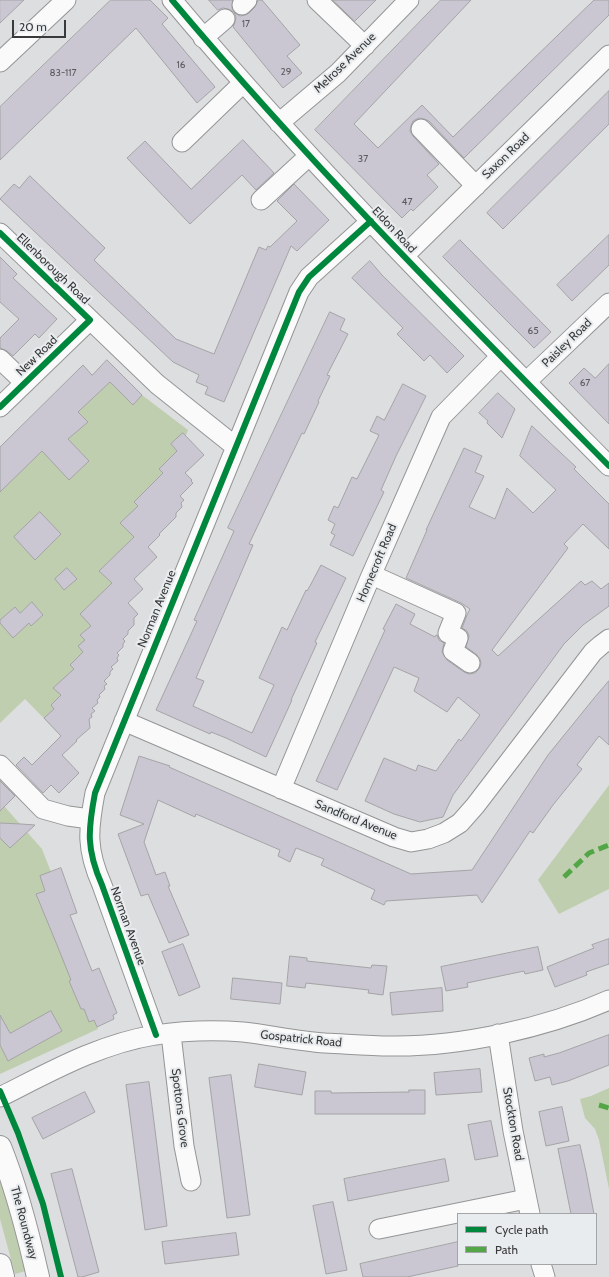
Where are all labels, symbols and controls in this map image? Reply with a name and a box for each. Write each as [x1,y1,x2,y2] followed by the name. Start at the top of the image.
[14,12,68,38] scale bar
[242,18,250,30] house number: 17
[19,19,47,34] text: 20 m
[311,30,379,96] street label: Melrose Avenue
[177,59,185,71] house number: 16
[281,66,291,78] house number: 29
[49,67,77,79] house number: 83-117
[479,130,533,182] street label: Saxon Road
[358,153,368,165] house number: 37
[402,196,412,208] house number: 47
[369,204,419,256] street label: Eldon Road
[13,230,93,308] street label: Ellenborough Road
[539,316,595,370] street label: Paisley Road
[527,325,539,337] house number: 65
[13,333,61,379] street label: New Road
[580,377,590,389] house number: 67
[354,522,400,604] street label: Homecroft Road
[135,568,179,650] street label: Norman Avenue
[313,797,399,843] street label: Sandford Avenue
[107,885,149,967] street label: Norman Avenue
[260,1028,342,1050] street label: Gospatrick Road
[168,1068,192,1148] street label: Spottons Grove
[499,1086,527,1162] street label: Stockton Road
[7,1185,41,1261] street label: The Roundway
[457,1213,597,1265] legend
[495,1222,548,1237] text: Cycle path
[495,1242,518,1257] text: Path

